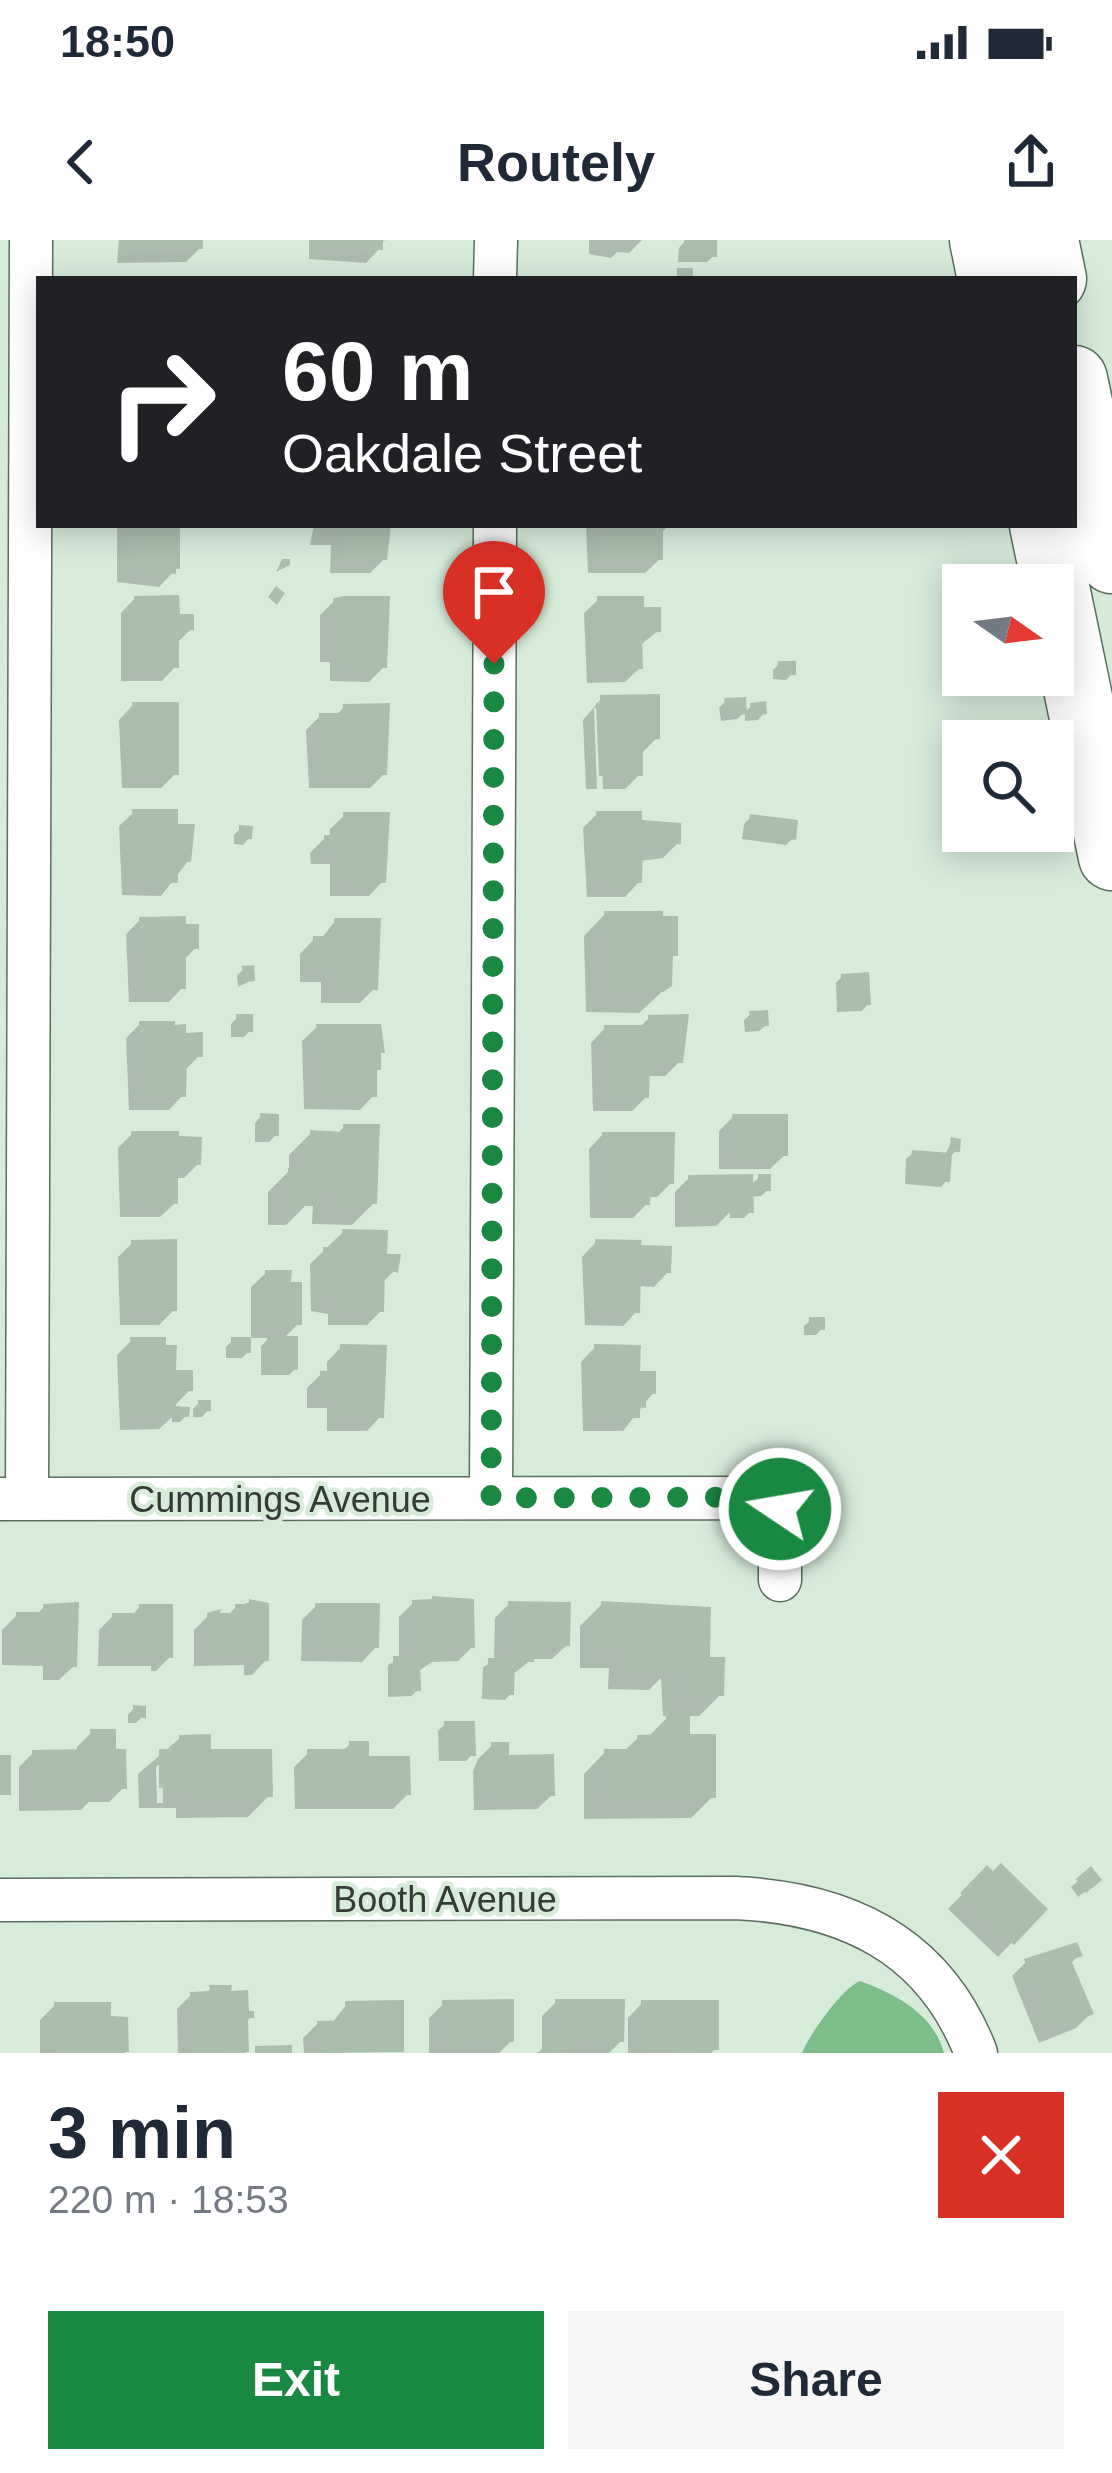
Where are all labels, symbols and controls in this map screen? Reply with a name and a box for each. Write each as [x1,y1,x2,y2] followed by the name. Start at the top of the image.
[60,16,175,67] text: 18:50
[48,129,114,195] icon: back
[998,129,1064,195] icon: share
[457,132,655,192] text: Routely
[84,324,240,480] icon: right
[282,324,473,418] text: 60 m
[282,423,642,483] text: Oakdale Street
[443,541,545,664] pin
[461,559,527,625] icon: arrive
[942,564,1074,696] north arrow
[942,564,1074,852] map controls
[942,720,1074,852] button: search
[717,1446,843,1572] position arrow
[129,1479,431,1520] street label: Cummings Avenue
[333,1879,557,1920] street label: Booth Avenue
[938,2092,1064,2218] button: close
[48,2093,236,2173] text: 3 min
[48,2178,289,2221] text: 220 m · 18:53
[48,2311,544,2449] button: Exit
[568,2311,1064,2449] button: Share

